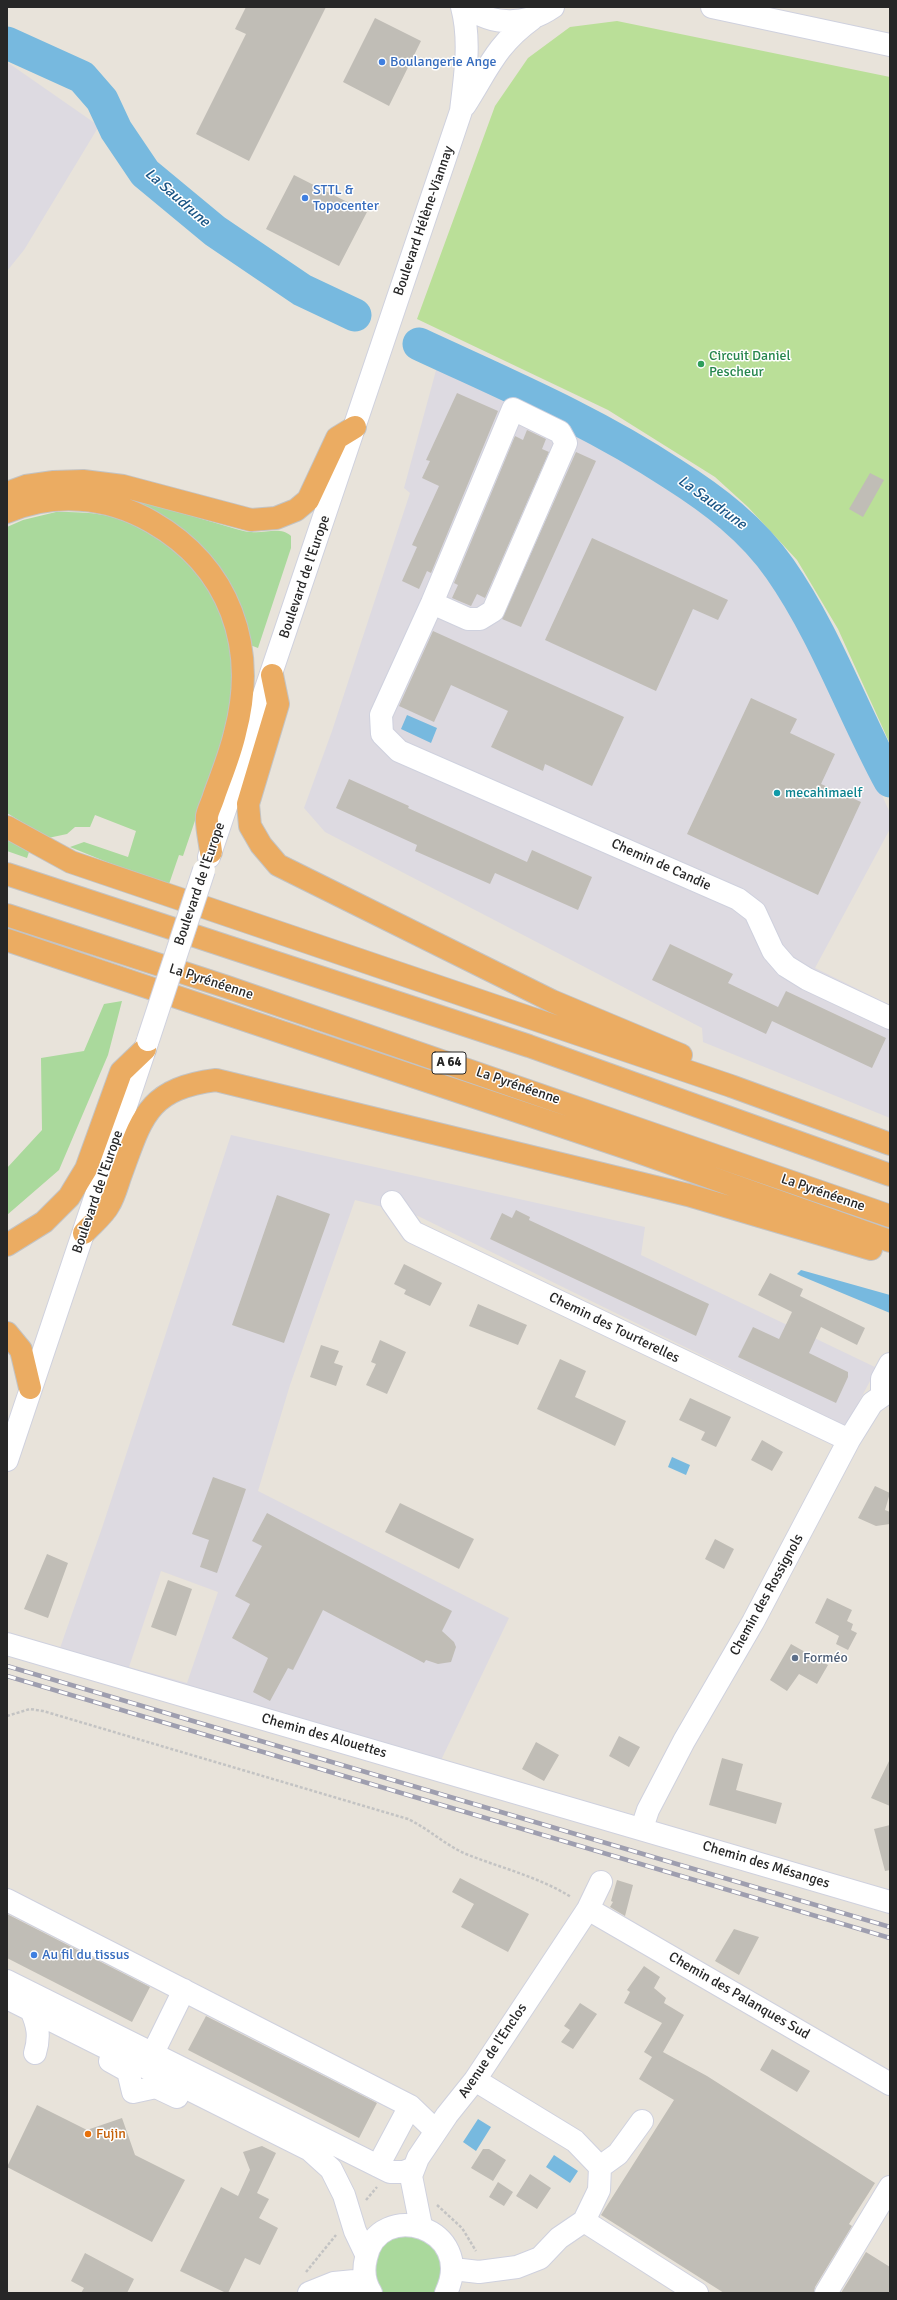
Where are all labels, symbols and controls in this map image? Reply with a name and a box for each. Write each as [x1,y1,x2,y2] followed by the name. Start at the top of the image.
[390,54,497,70] place label: Boulangerie Ange
[377,57,387,67] marker: Boulangerie Ange
[390,144,458,298] street label: Boulevard Hélène-Viannay
[141,165,213,231] water label: La Saudrune
[313,182,379,214] place label: STTL & Topocenter
[300,193,310,203] marker: STTL & Topocenter
[709,348,791,380] place label: Circuit Daniel Pescheur
[696,359,706,369] marker: Circuit Daniel Pescheur
[674,472,750,534] water label: La Saudrune
[276,513,334,641] street label: Boulevard de l'Europe
[785,785,862,801] place label: mecahimaelf
[772,788,782,798] marker: mecahimaelf
[171,820,229,948] street label: Boulevard de l'Europe
[608,835,714,895] street label: Chemin de Candie
[167,960,255,1004] street label: La Pyrénéenne
[432,1052,466,1074] road number: A 64
[474,1064,562,1108] street label: La Pyrénéenne
[69,1128,127,1256] street label: Boulevard de l'Europe
[779,1171,867,1215] street label: La Pyrénéenne
[546,1289,682,1367] street label: Chemin des Tourterelles
[727,1531,807,1659] street label: Chemin des Rossignols
[803,1650,848,1666] place label: Forméo
[790,1653,800,1663] marker: Forméo
[259,1710,389,1762] street label: Chemin des Alouettes
[700,1838,832,1892] street label: Chemin des Mésanges
[42,1947,129,1963] place label: Au fil du tissus
[665,1949,813,2043] street label: Chemin des Palanques Sud
[29,1950,39,1960] marker: Au fil du tissus
[455,2001,531,2101] street label: Avenue de l'Enclos
[96,2126,126,2142] place label: Fujin
[83,2129,93,2139] marker: Fujin

